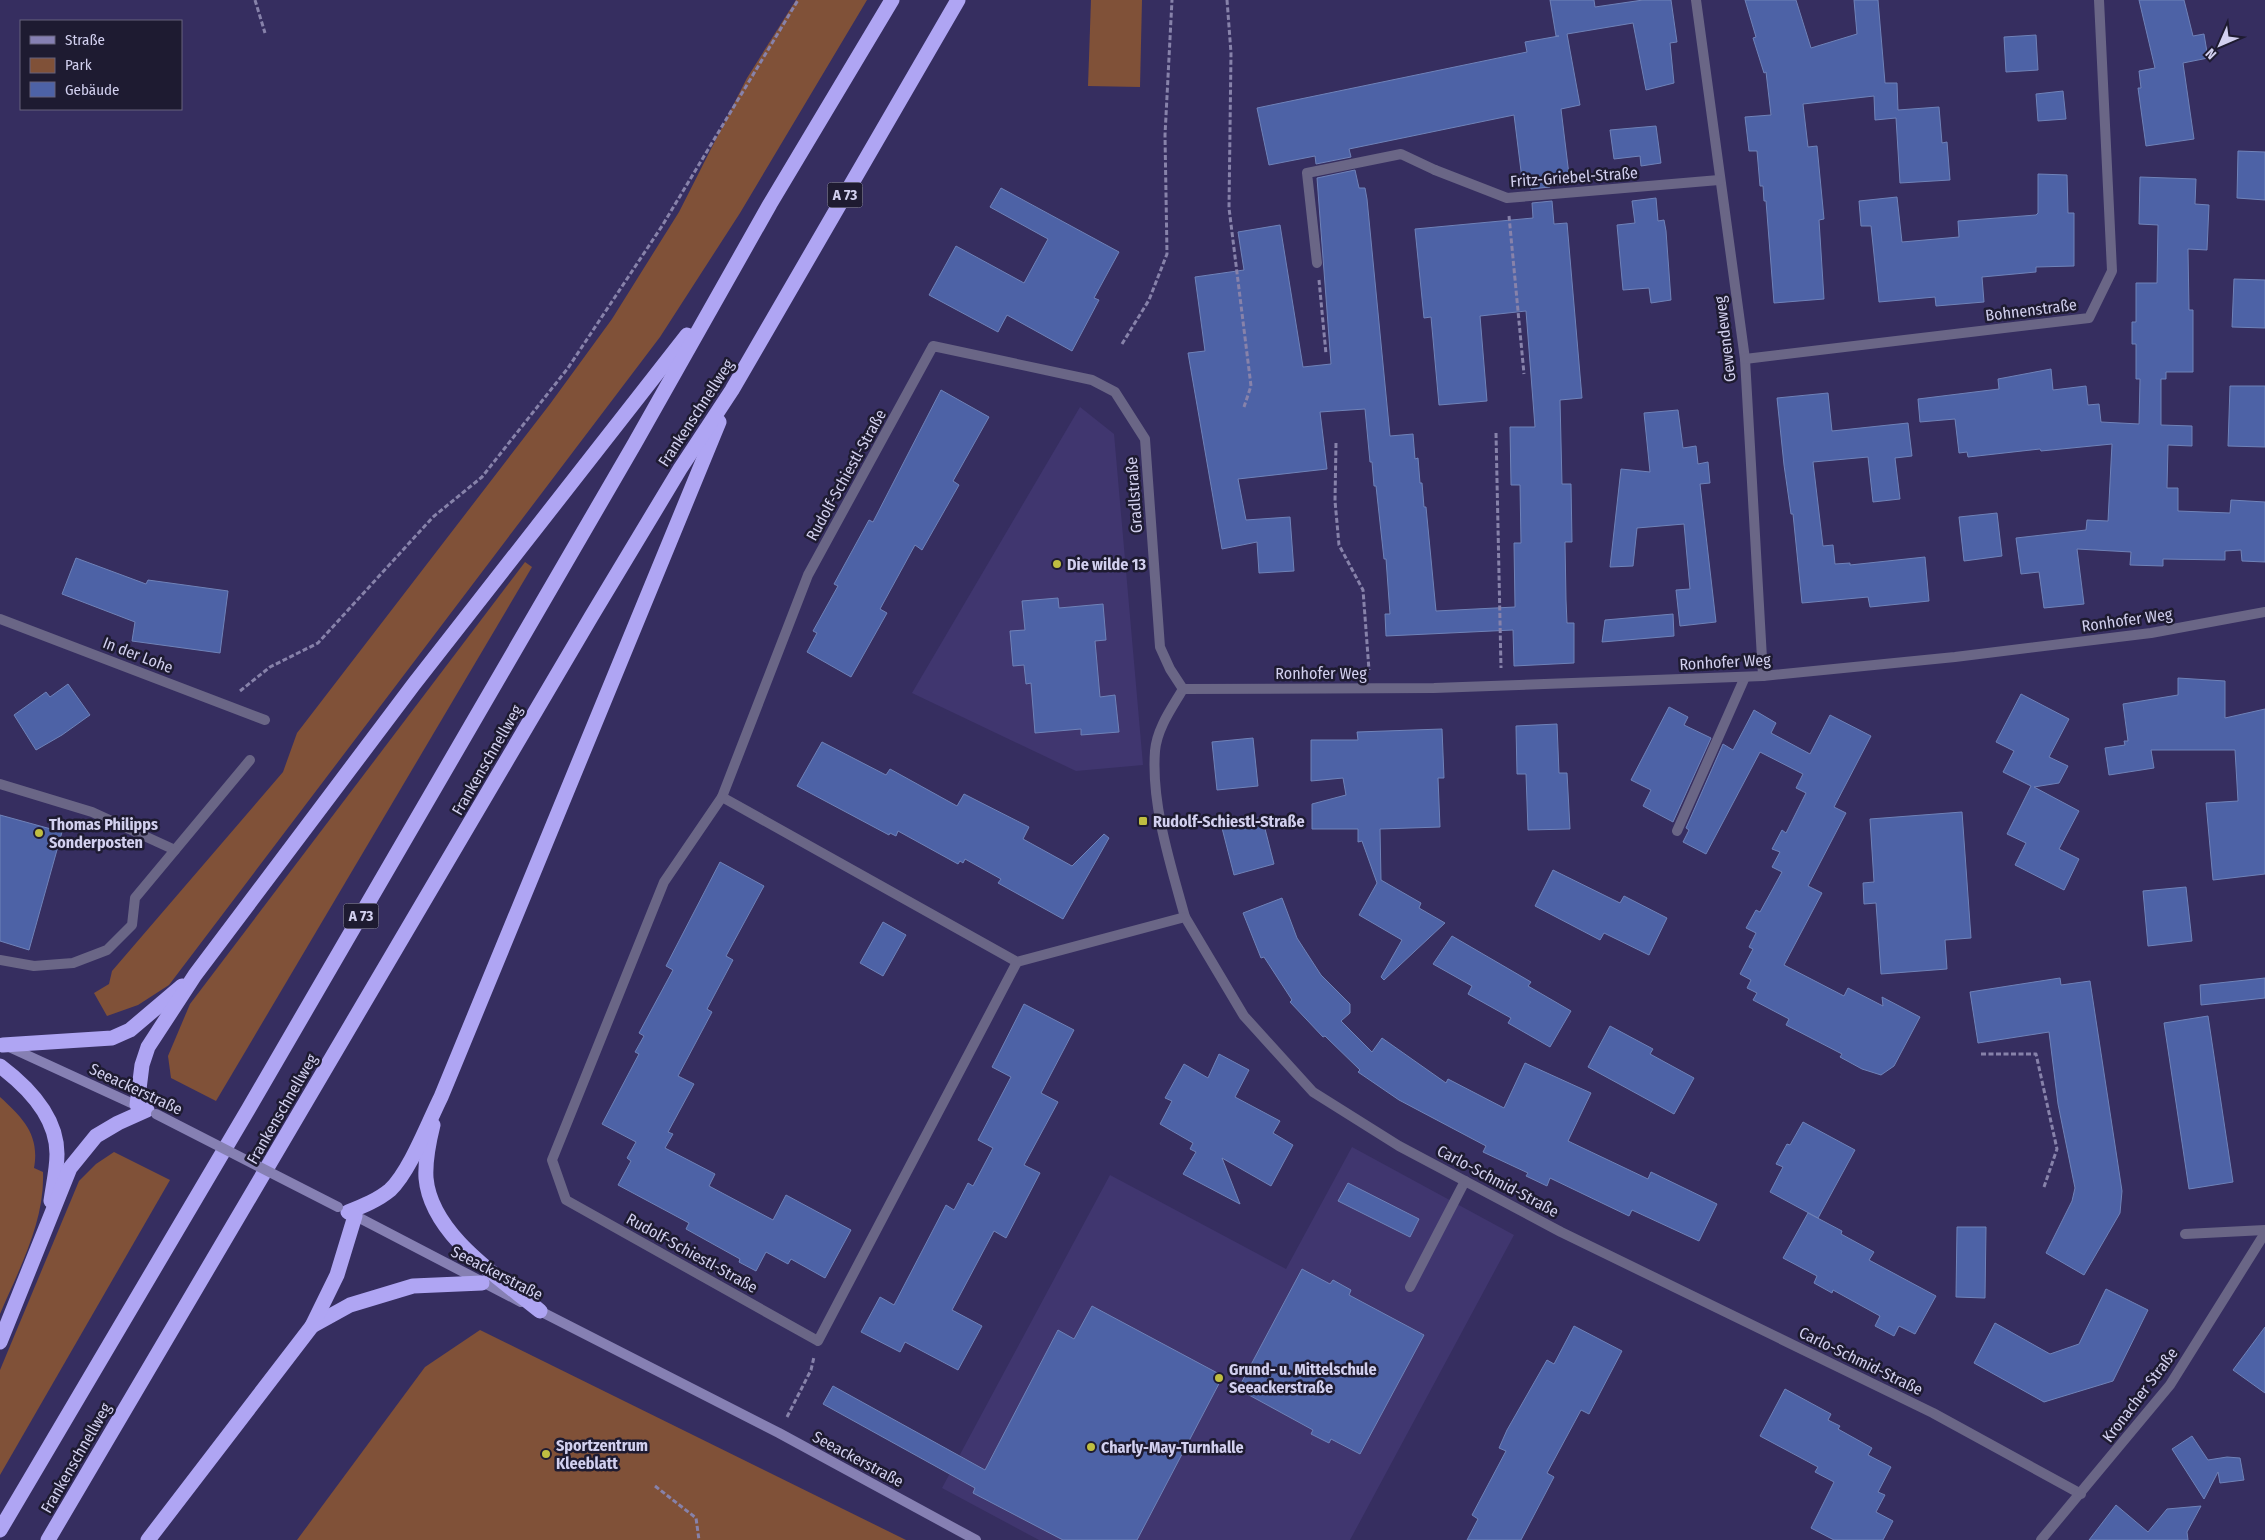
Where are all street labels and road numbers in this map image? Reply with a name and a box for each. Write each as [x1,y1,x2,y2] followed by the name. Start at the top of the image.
[1509,163,1639,191] street label: Fritz-Griebel-Straße
[828,182,862,208] road number: A 73
[1710,295,1740,383] street label: Gewendeweg
[1984,295,2078,325] street label: Bohnenstraße
[654,355,738,470] street label: Frankenschnellweg
[802,406,890,544] street label: Rudolf-Schiestl-Straße
[1122,456,1146,534] street label: Gradlstraße
[2080,604,2174,636] street label: Ronhofer Weg
[100,633,176,677] street label: In der Lohe
[1679,650,1772,674] street label: Ronhofer Weg
[1275,664,1367,683] street label: Ronhofer Weg
[448,701,527,819] street label: Frankenschnellweg
[344,904,378,928] road number: A 73
[243,1050,322,1168] street label: Frankenschnellweg
[87,1059,186,1119] street label: Seeackerstraße
[1434,1141,1562,1221] street label: Carlo-Schmid-Straße
[623,1209,761,1297] street label: Rudolf-Schiestl-Straße
[448,1242,546,1304] street label: Seeackerstraße
[1796,1323,1926,1399] street label: Carlo-Schmid-Straße
[2098,1344,2182,1446] street label: Kronacher Straße
[37,1399,116,1517] street label: Frankenschnellweg
[809,1427,907,1491] street label: Seeackerstraße

